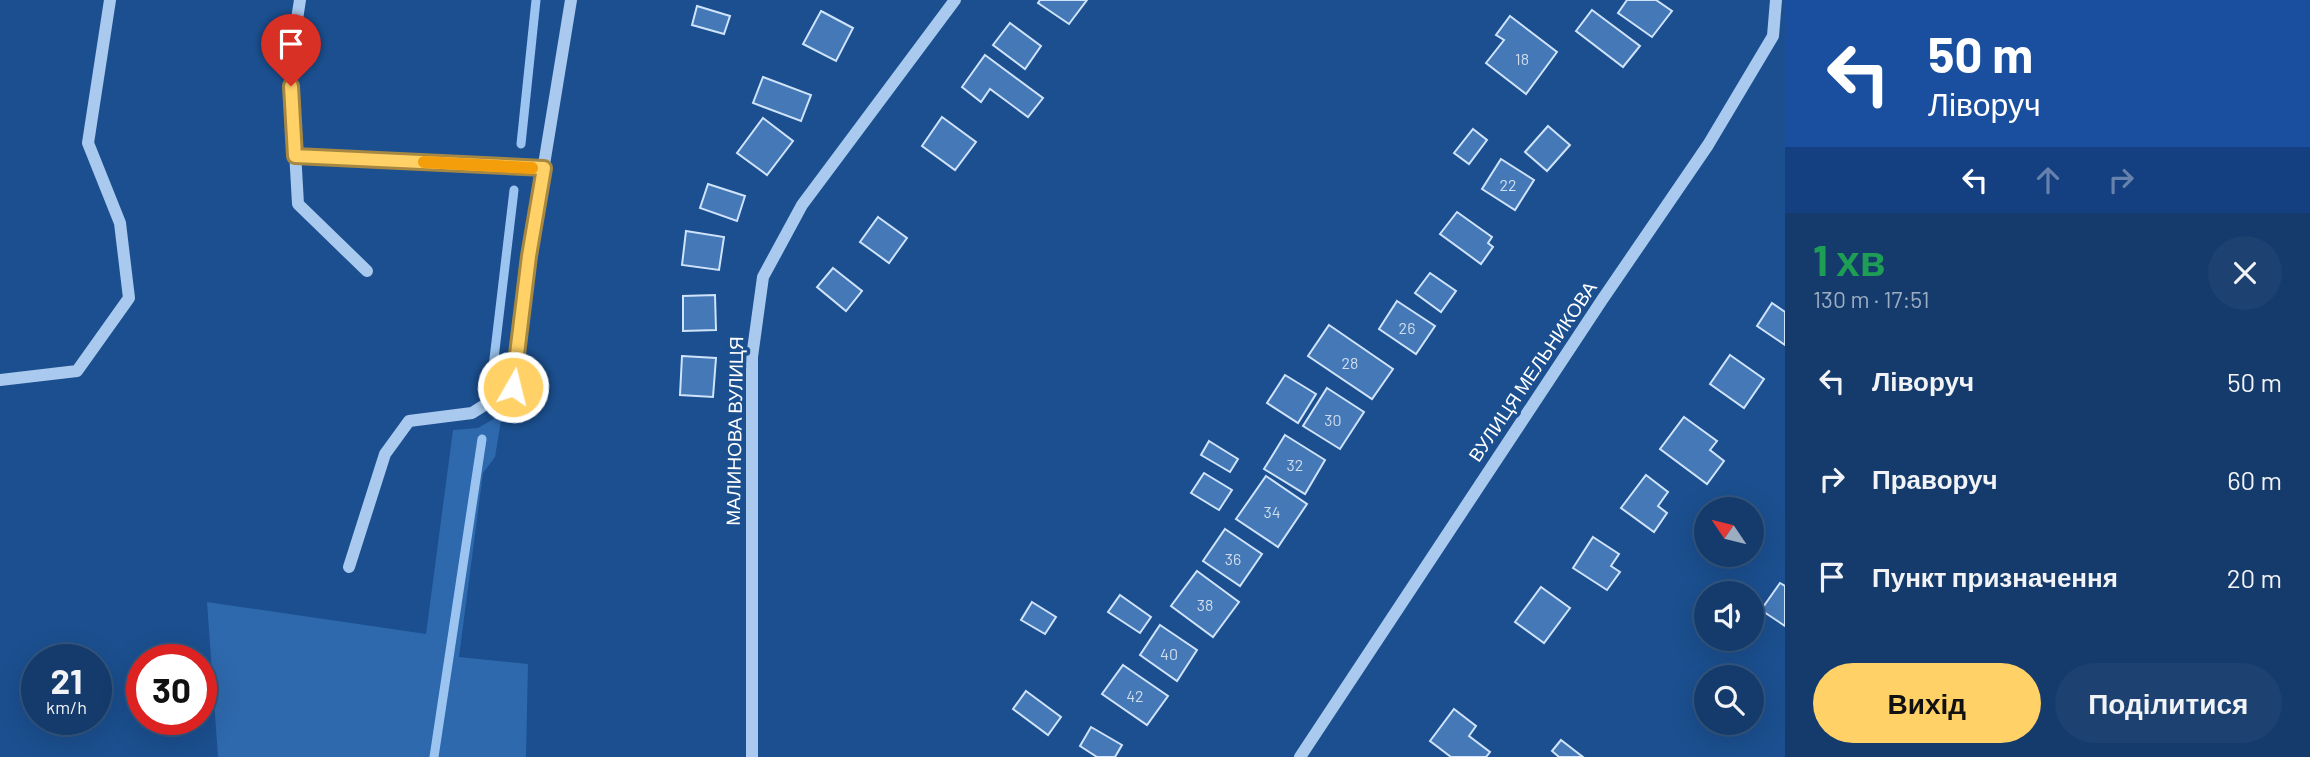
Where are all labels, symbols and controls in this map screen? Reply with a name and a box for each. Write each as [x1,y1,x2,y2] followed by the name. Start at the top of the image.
[261,14,321,86] pin
[1928,24,2033,83] text: 50 m
[272,25,310,63] icon: arrive
[1813,28,1904,119] icon: left
[1515,49,1529,68] house number: 18
[1928,84,2041,122] text: Ліворуч
[1956,161,1994,199] icon: left
[2029,161,2067,199] icon: ahead
[2102,161,2140,199] icon: right
[1499,175,1517,194] house number: 22
[1813,234,1885,284] text: 1 хв
[2208,236,2282,310] button: close
[1463,276,1601,465] street label: ВУЛИЦЯ МЕЛЬНИКОВА
[1813,285,1930,313] text: 130 m · 17:51
[1399,318,1415,337] house number: 26
[721,336,747,526] street label: МАЛИНОВА ВУЛИЦЯ
[476,350,550,424] position arrow
[1342,353,1358,372] house number: 28
[1813,362,1851,400] icon: left
[1872,365,1974,396] text: Ліворуч
[2227,366,2282,397] text: 50 m
[1324,410,1342,429] house number: 30
[1287,455,1303,474] house number: 32
[1813,460,1851,498] icon: right
[1872,463,1998,494] text: Праворуч
[2227,464,2282,495] text: 60 m
[1694,497,1764,567] north arrow
[1694,497,1764,735] map controls
[1263,502,1281,521] house number: 34
[1225,549,1241,568] house number: 36
[1813,558,1851,596] icon: arrive
[1872,561,2118,592] text: Пункт призначення
[2227,562,2282,593] text: 20 m
[1694,581,1764,651] button: sound
[1197,595,1213,614] house number: 38
[126,644,217,735] speed limit sign: 30
[1160,644,1178,663] house number: 40
[51,659,82,701] text: 21
[1813,663,2041,743] button: Вихід
[2055,663,2282,743] button: Поділитися
[1694,665,1764,735] button: search
[1126,686,1144,705] house number: 42
[46,696,87,718] text: km/h

